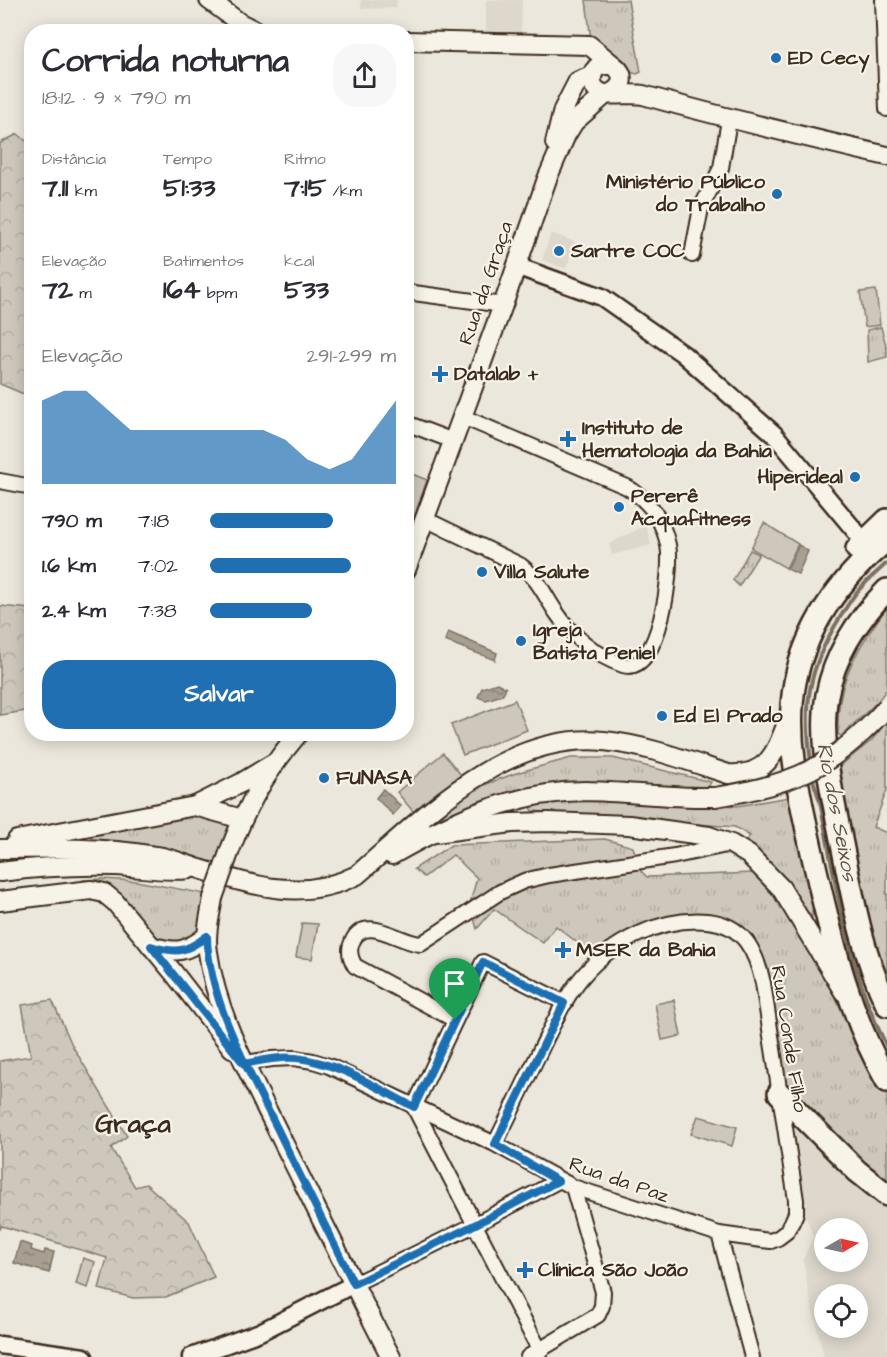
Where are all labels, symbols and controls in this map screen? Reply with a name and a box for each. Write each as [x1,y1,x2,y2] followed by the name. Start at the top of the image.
[42,38,289,84] text: Corrida noturna
[333,44,396,107] button: share
[788,44,869,73] place label: ED Cecy
[769,51,783,65] marker: ED Cecy
[42,84,190,112] text: 18:12 · 9 × 790 m
[42,148,106,170] text: Distância
[163,148,212,170] text: Tempo
[284,148,326,170] text: Ritmo
[606,168,766,219] place label: Ministério Público do Trabalho
[42,170,68,206] text: 7.11
[163,170,216,206] text: 51:33
[284,170,326,206] text: 7:15
[68,180,97,202] text: km
[326,180,362,202] text: /km
[770,187,784,201] marker: Ministério Público do Trabalho
[452,217,520,349] street label: Rua da Graça
[570,237,686,265] place label: Sartre COC
[552,244,566,258] marker: Sartre COC
[42,250,106,272] text: Elevação
[163,250,244,272] text: Batimentos
[284,250,315,272] text: kcal
[42,272,73,308] text: 72
[163,272,200,308] text: 164
[284,272,329,308] text: 533
[73,282,92,304] text: m
[200,282,237,304] text: bpm
[42,342,122,370] text: Elevação
[307,342,396,370] text: 291–299 m
[454,360,539,388] place label: Datalab +
[431,365,449,383] marker: Datalab +
[582,414,773,466] place label: Instituto de Hematologia da Bahia
[559,430,577,448] marker: Instituto de Hematologia da Bahia
[757,463,843,491] place label: Hiperideal
[848,470,862,484] marker: Hiperideal
[631,482,751,533] place label: Pererê Acquafitness
[612,500,626,514] marker: Pererê Acquafitness
[42,507,102,535] text: 790 m
[138,507,169,535] text: 7:18
[42,552,96,580] text: 1.6 km
[138,552,178,580] text: 7:02
[493,558,589,586] place label: Villa Salute
[475,565,489,579] marker: Villa Salute
[42,597,106,625] text: 2.4 km
[138,597,177,625] text: 7:38
[533,616,655,667] place label: Igreja Batista Peniel
[514,634,528,648] marker: Igreja Batista Peniel
[42,660,396,729] button: Salvar
[674,702,783,730] place label: Ed El Prado
[655,709,669,723] marker: Ed El Prado
[809,740,865,885] water label: Rio dos Seixos
[336,764,412,792] place label: FUNASA
[317,771,331,785] marker: FUNASA
[576,936,716,964] place label: MSER da Bahia
[554,941,572,959] marker: MSER da Bahia
[429,958,480,1020] pin
[764,964,814,1114] street label: Rua Conde Filho
[438,967,471,1000] icon: arrive
[95,1106,171,1142] district label: Graça
[565,1150,673,1210] street label: Rua da Paz
[814,1218,868,1272] north arrow
[814,1218,868,1338] map controls
[538,1256,688,1284] place label: Clínica São João
[516,1261,534,1279] marker: Clínica São João
[814,1284,868,1338] button: locate

